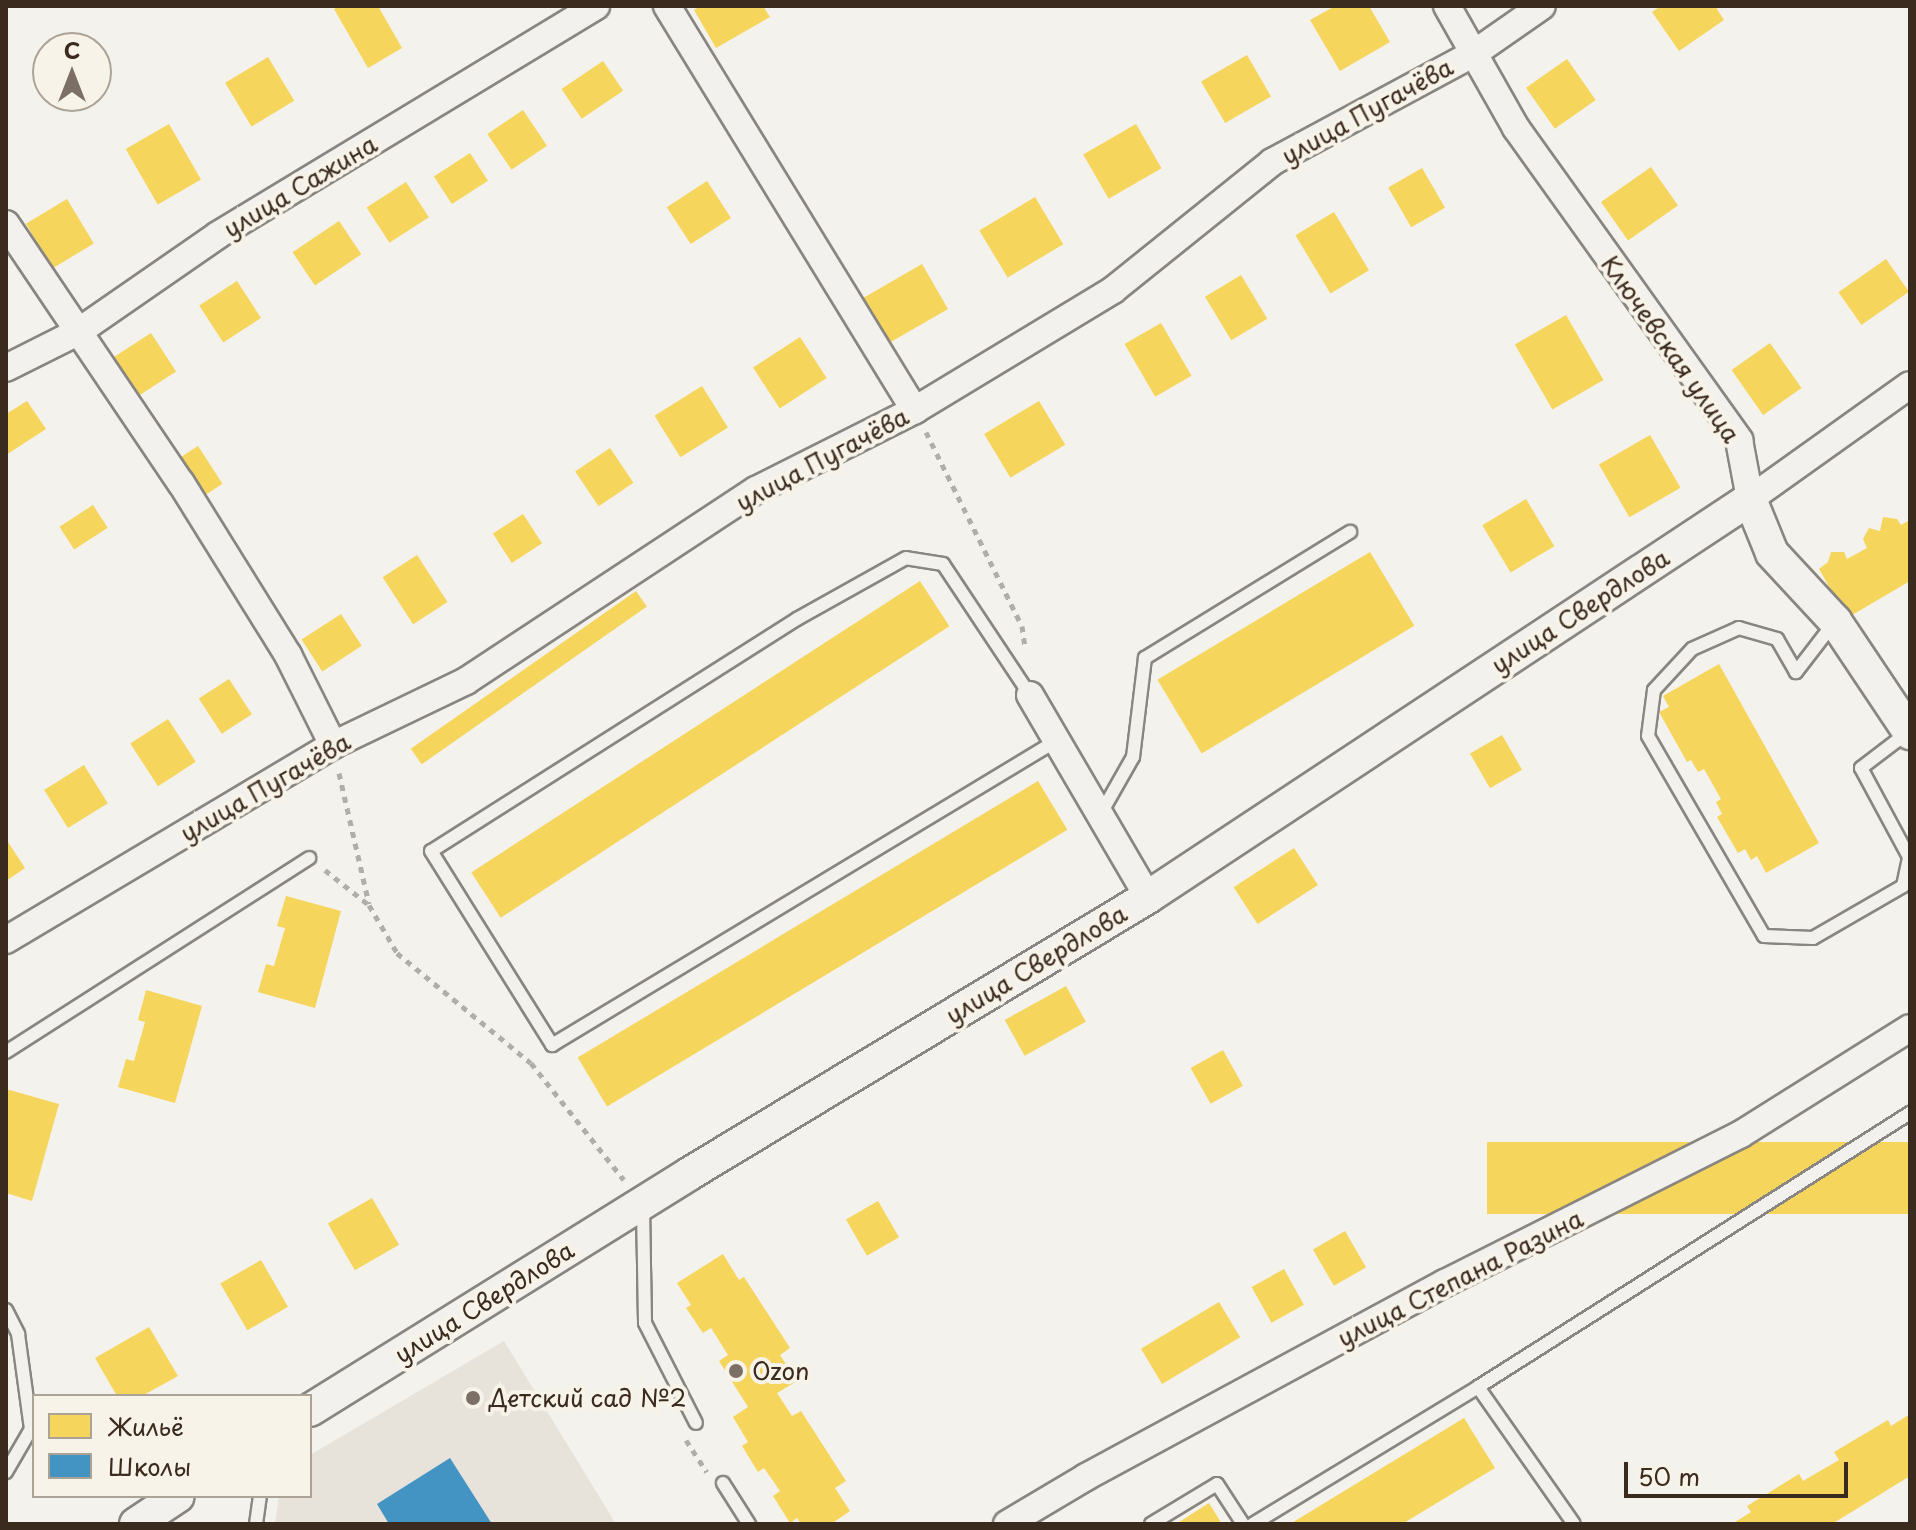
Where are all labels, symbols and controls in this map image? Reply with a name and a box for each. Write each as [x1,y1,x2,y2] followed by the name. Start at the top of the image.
[32,32,112,112] north arrow
[64,33,80,66] text: С
[1276,52,1458,170] street label: улица Пугачёва
[217,128,383,244] street label: улица Сажина
[1595,250,1747,448] street label: Ключевская улица
[730,401,914,517] street label: улица Пугачёва
[1485,542,1675,680] street label: улица Свердлова
[174,726,356,848] street label: улица Пугачёва
[940,898,1132,1030] street label: улица Свердлова
[1332,1203,1588,1353] street label: улица Степана Разина
[388,1235,580,1369] street label: улица Свердлова
[752,1357,809,1385] place label: Ozon
[727,1362,745,1380] marker: Ozon
[489,1384,688,1412] place label: Детский сад №2
[464,1389,482,1407] marker: Детский сад №2
[32,1394,312,1498] legend
[108,1408,184,1444] text: Жильё
[1628,1446,1852,1496] scale bar
[108,1448,191,1484] text: Школы
[1638,1458,1700,1494] text: 50 m

